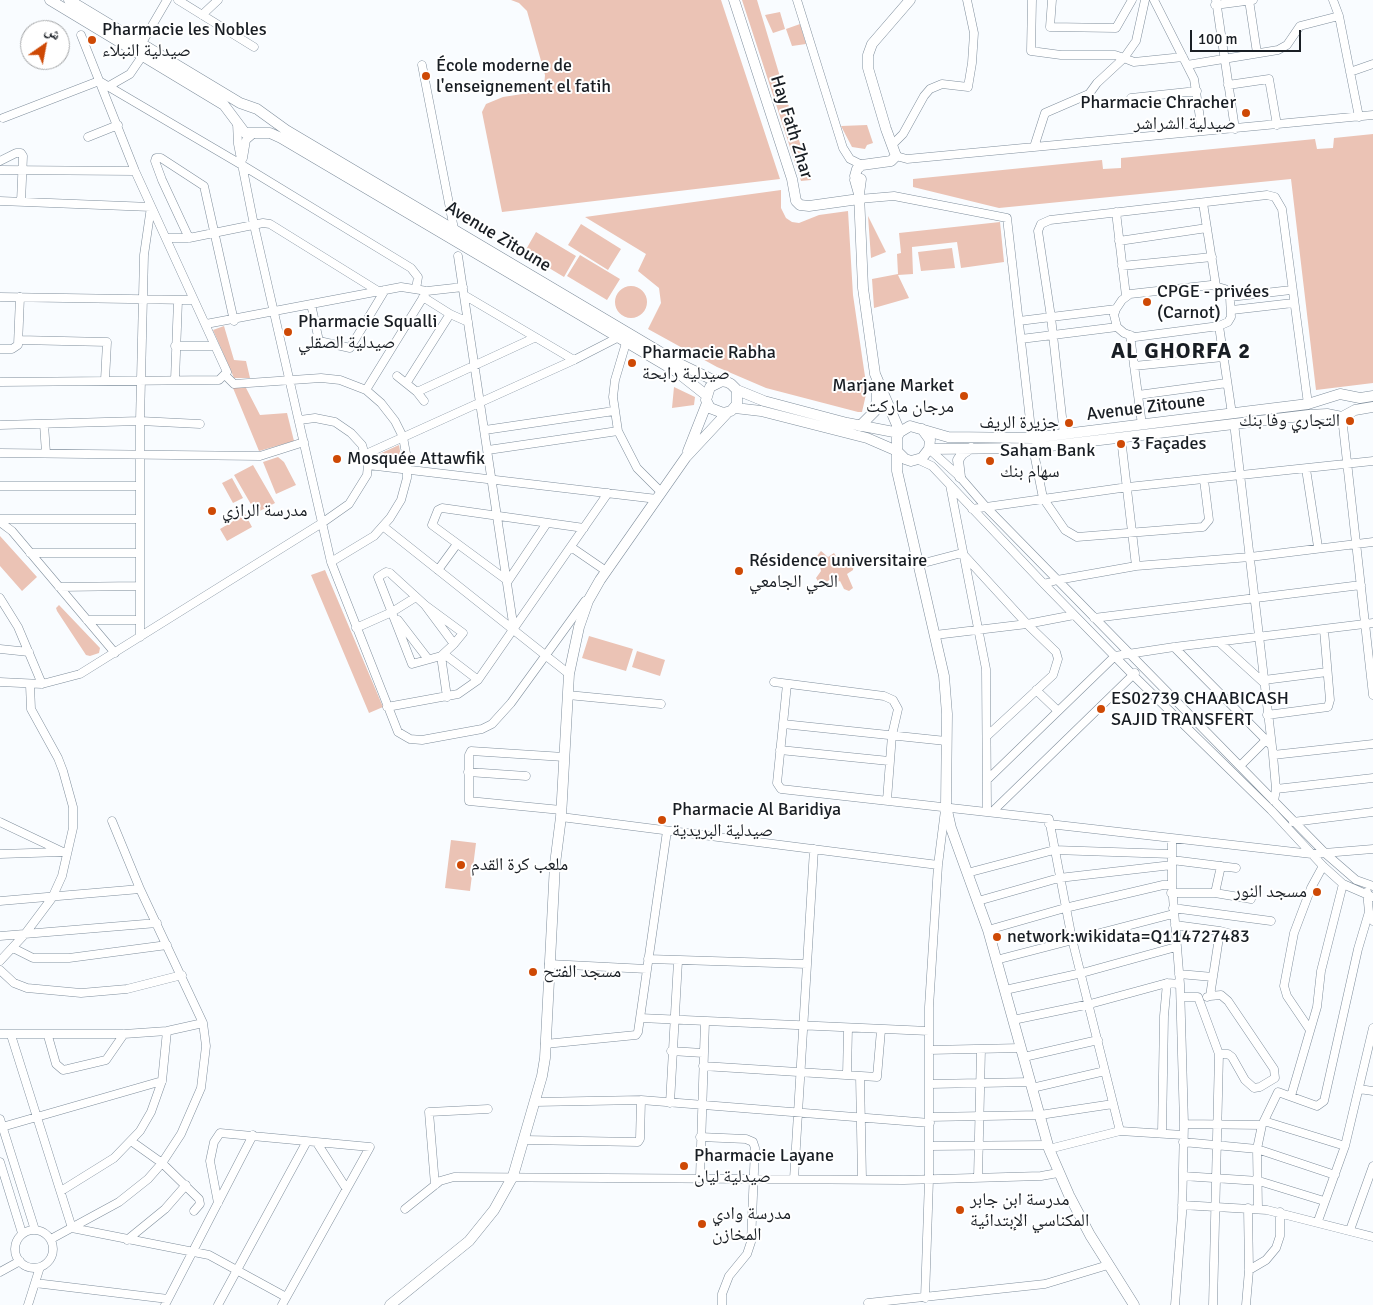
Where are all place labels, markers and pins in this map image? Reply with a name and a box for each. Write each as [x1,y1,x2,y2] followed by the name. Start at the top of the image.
[102,19,267,62] place label: Pharmacie les Nobles صيدلية النبلاء
[86,34,98,46] marker: Pharmacie les Nobles صيدلية النبلاء
[436,55,611,98] place label: École moderne de l'enseignement el fatih
[420,70,432,82] marker: École moderne de l'enseignement el fatih
[1080,92,1236,134] place label: Pharmacie Chracher صيدلية الشراشر
[1240,107,1252,119] marker: Pharmacie Chracher صيدلية الشراشر
[1157,281,1269,324] place label: CPGE - privées (Carnot)
[1141,296,1153,308] marker: CPGE - privées (Carnot)
[298,311,437,354] place label: Pharmacie Squalli صيدلية الصقلي
[282,326,294,338] marker: Pharmacie Squalli صيدلية الصقلي
[642,342,776,384] place label: Pharmacie Rabha صيدلية رابحة
[626,357,638,369] marker: Pharmacie Rabha صيدلية رابحة
[832,375,954,418] place label: Marjane Market مرجان ماركت
[958,390,970,402] marker: Marjane Market مرجان ماركت
[1239,410,1340,432] place label: التجاري وفا بنك
[979,412,1059,434] place label: جزيرة الريف
[1344,415,1356,427] marker: التجاري وفا بنك
[1063,417,1075,429] marker: جزيرة الريف
[1131,433,1206,455] place label: 3 Façades
[1115,438,1127,450] marker: 3 Façades
[1000,440,1095,482] place label: Saham Bank سهام بنك
[347,448,485,470] place label: Mosquée Attawfik
[331,453,343,465] marker: Mosquée Attawfik
[984,455,996,467] marker: Saham Bank سهام بنك
[222,500,307,522] place label: مدرسة الرازي
[206,505,218,517] marker: مدرسة الرازي
[749,550,927,592] place label: Résidence universitaire الحي الجامعي
[733,565,745,577] marker: Résidence universitaire الحي الجامعي
[1111,688,1289,731] place label: ES02739 CHAABICASH SAJID TRANSFERT
[1095,703,1107,715] marker: ES02739 CHAABICASH SAJID TRANSFERT
[672,799,841,842] place label: Pharmacie Al Baridiya صيدلية البريدية
[656,814,668,826] marker: Pharmacie Al Baridiya صيدلية البريدية
[471,854,568,876] place label: ملعب كرة القدم
[455,859,467,871] marker: ملعب كرة القدم
[1234,881,1307,903] place label: مسجد النور
[1311,886,1323,898] marker: مسجد النور
[1007,926,1250,948] place label: network:wikidata=Q114727483
[991,931,1003,943] marker: network:wikidata=Q114727483
[543,961,621,983] place label: مسجد الفتح
[527,966,539,978] marker: مسجد الفتح
[694,1145,834,1188] place label: Pharmacie Layane صيدلية ليان
[678,1160,690,1172] marker: Pharmacie Layane صيدلية ليان
[970,1189,1089,1232] place label: مدرسة ابن جابر المكناسي الإبتدائية
[712,1203,791,1246] place label: مدرسة وادي المخازن
[954,1204,966,1216] marker: مدرسة ابن جابر المكناسي الإبتدائية
[696,1218,708,1230] marker: مدرسة وادي المخازن

